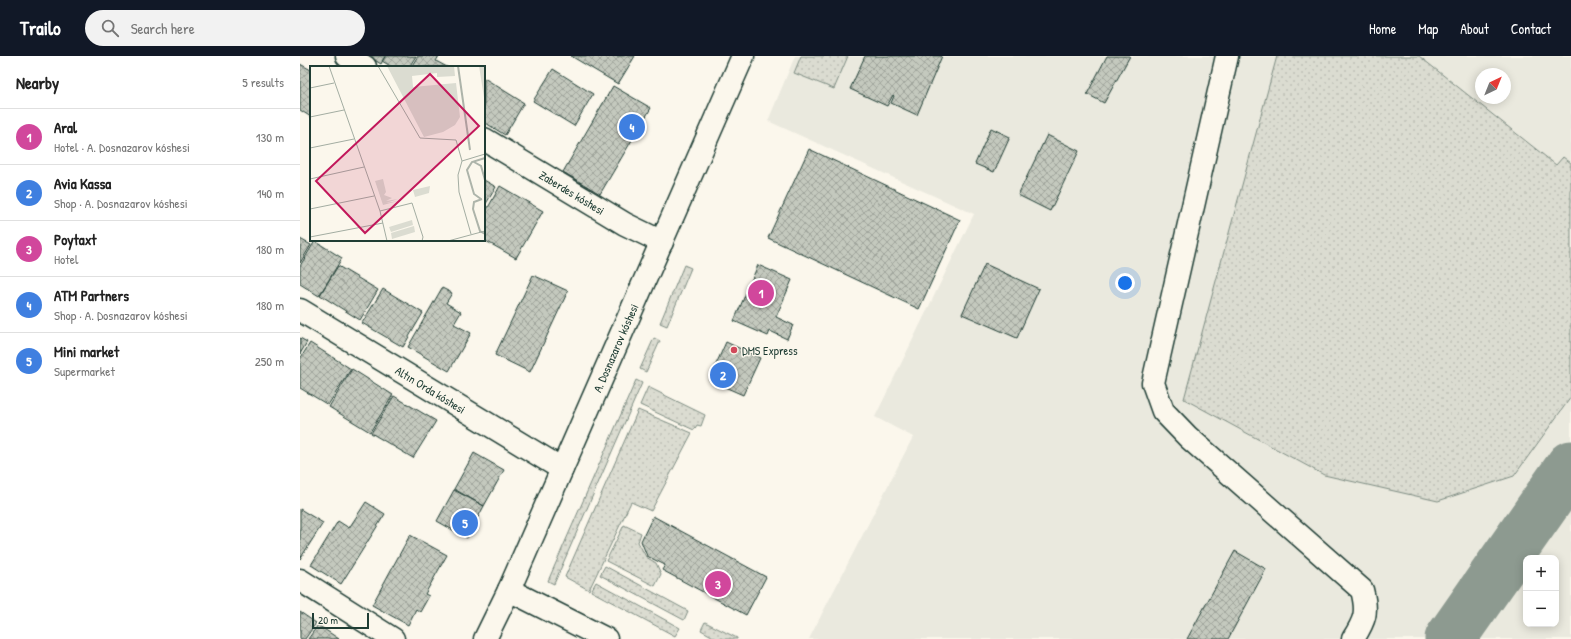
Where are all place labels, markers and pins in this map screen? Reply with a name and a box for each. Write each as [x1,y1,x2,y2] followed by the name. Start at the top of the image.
[619,112,645,142] pin: 4
[748,278,774,308] pin: 1
[742,342,798,359] place label: DMS Express
[729,345,739,355] marker: DMS Express
[710,360,736,390] pin: 2
[452,508,478,538] pin: 5
[705,569,731,599] pin: 3

